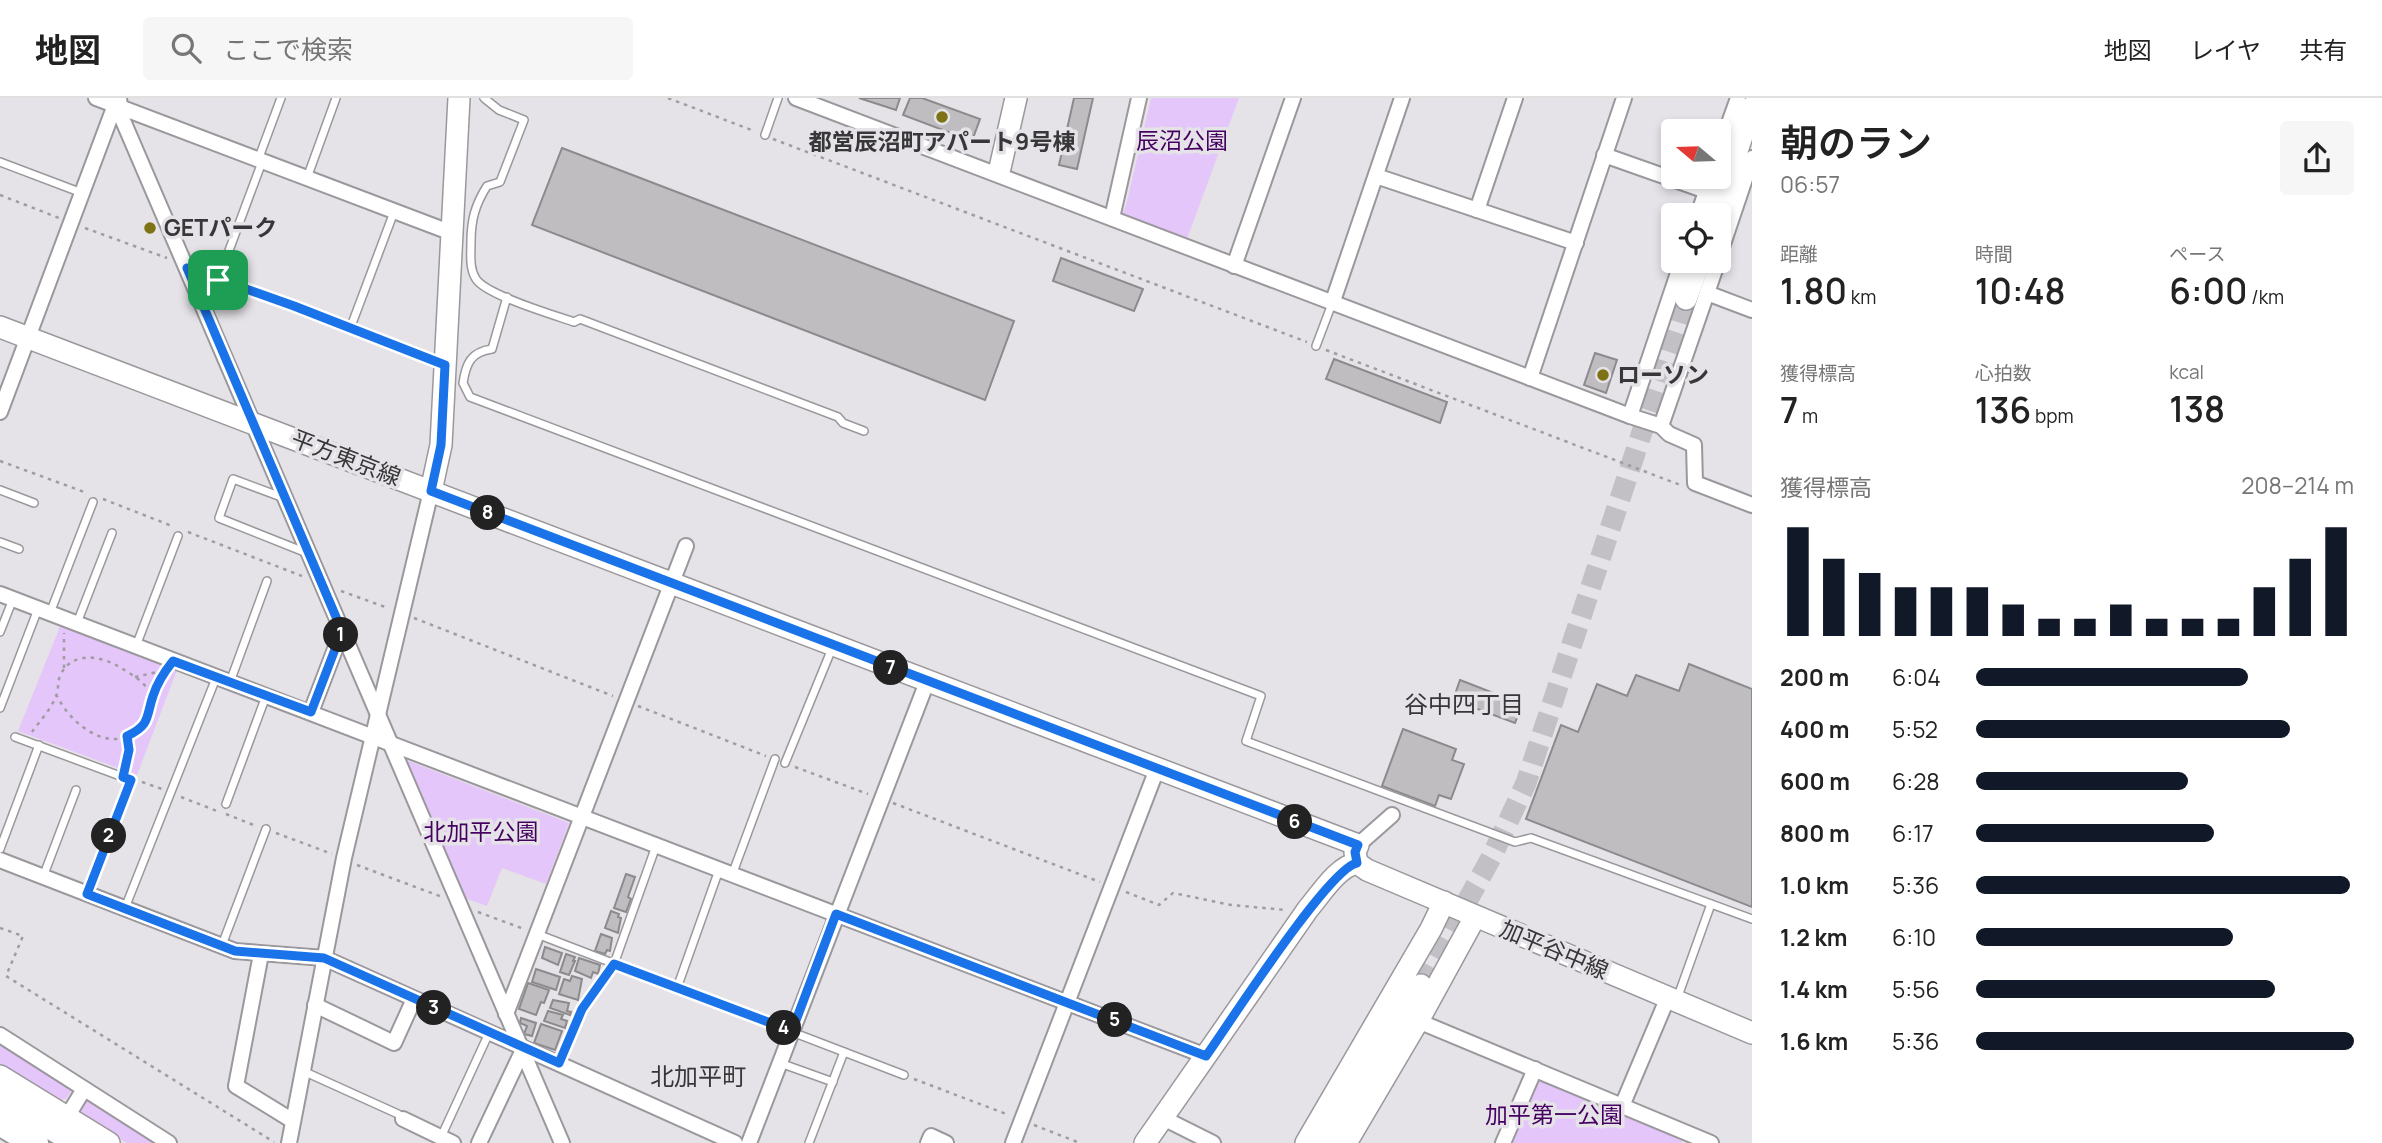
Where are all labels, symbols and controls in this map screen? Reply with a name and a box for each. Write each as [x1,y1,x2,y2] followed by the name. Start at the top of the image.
[143,17,633,80] search box
[35,27,101,72] text: 地図
[167,29,205,67] icon: search
[223,31,353,67] text: ここで検索
[2104,33,2152,66] text: 地図
[2190,33,2261,66] text: レイヤ
[2299,33,2347,66] text: 共有
[934,109,950,125] marker: 都営辰沼町アパート9号棟
[1780,116,1932,168] text: 朝のラン
[1661,119,1731,189] north arrow
[1661,119,1731,273] map controls
[2280,121,2354,195] button: share
[1136,124,1228,156] park label: 辰沼公園
[809,125,1075,157] place label: 都営辰沼町アパート9号棟
[1780,168,1840,200] text: 06:57
[1661,203,1731,273] button: locate
[164,211,277,243] place label: GETパーク
[142,220,158,236] marker: GETパーク
[1780,241,1818,267] text: 距離
[1975,241,2013,267] text: 時間
[2169,241,2225,267] text: ペース
[188,250,248,310] pin
[199,261,237,299] icon: arrive
[1780,267,1847,315] text: 1.80
[1975,267,2066,315] text: 10:48
[2169,267,2248,315] text: 6:00
[1847,284,1876,310] text: km
[2248,284,2284,310] text: /km
[1617,358,1709,390] place label: ローソン
[2169,359,2204,385] text: kcal
[1780,360,1856,386] text: 獲得標高
[1975,360,2032,386] text: 心拍数
[1595,367,1611,383] marker: ローソン
[2169,385,2225,433] text: 138
[1780,386,1798,434] text: 7
[1975,386,2031,434] text: 136
[1798,403,1818,429] text: m
[2031,403,2074,429] text: bpm
[287,422,406,493] street label: 平方東京線
[2241,469,2354,501] text: 208–214 m
[1780,471,1872,503] text: 獲得標高
[470,496,505,530] pin: 8
[482,499,493,525] text: 8
[324,618,358,652] pin: 1
[336,621,345,647] text: 1
[874,650,908,686] pin: 7
[885,654,896,680] text: 7
[1780,661,1849,693] text: 200 m
[1892,661,1941,693] text: 6:04
[1404,687,1524,720] district label: 谷中四丁目
[1780,713,1850,745] text: 400 m
[1892,713,1938,745] text: 5:52
[1780,765,1850,797] text: 600 m
[1892,765,1940,797] text: 6:28
[1278,804,1312,840] pin: 6
[1289,808,1300,834] text: 6
[424,815,539,847] park label: 北加平公園
[1780,817,1850,849] text: 800 m
[1892,817,1934,849] text: 6:17
[92,818,126,854] pin: 2
[103,822,114,848] text: 2
[1780,869,1849,901] text: 1.0 km
[1892,869,1939,901] text: 5:36
[1495,912,1614,986] street label: 加平谷中線
[1780,921,1847,953] text: 1.2 km
[1892,921,1936,953] text: 6:10
[1780,973,1848,1005] text: 1.4 km
[1892,973,1940,1005] text: 5:56
[416,990,452,1026] pin: 3
[428,994,439,1020] text: 3
[1098,1002,1132,1038] pin: 5
[1109,1006,1120,1032] text: 5
[766,1010,802,1046] pin: 4
[778,1014,789,1040] text: 4
[1780,1025,1848,1057] text: 1.6 km
[1892,1025,1939,1057] text: 5:36
[650,1059,746,1092] district label: 北加平町
[1485,1098,1623,1130] park label: 加平第一公園

